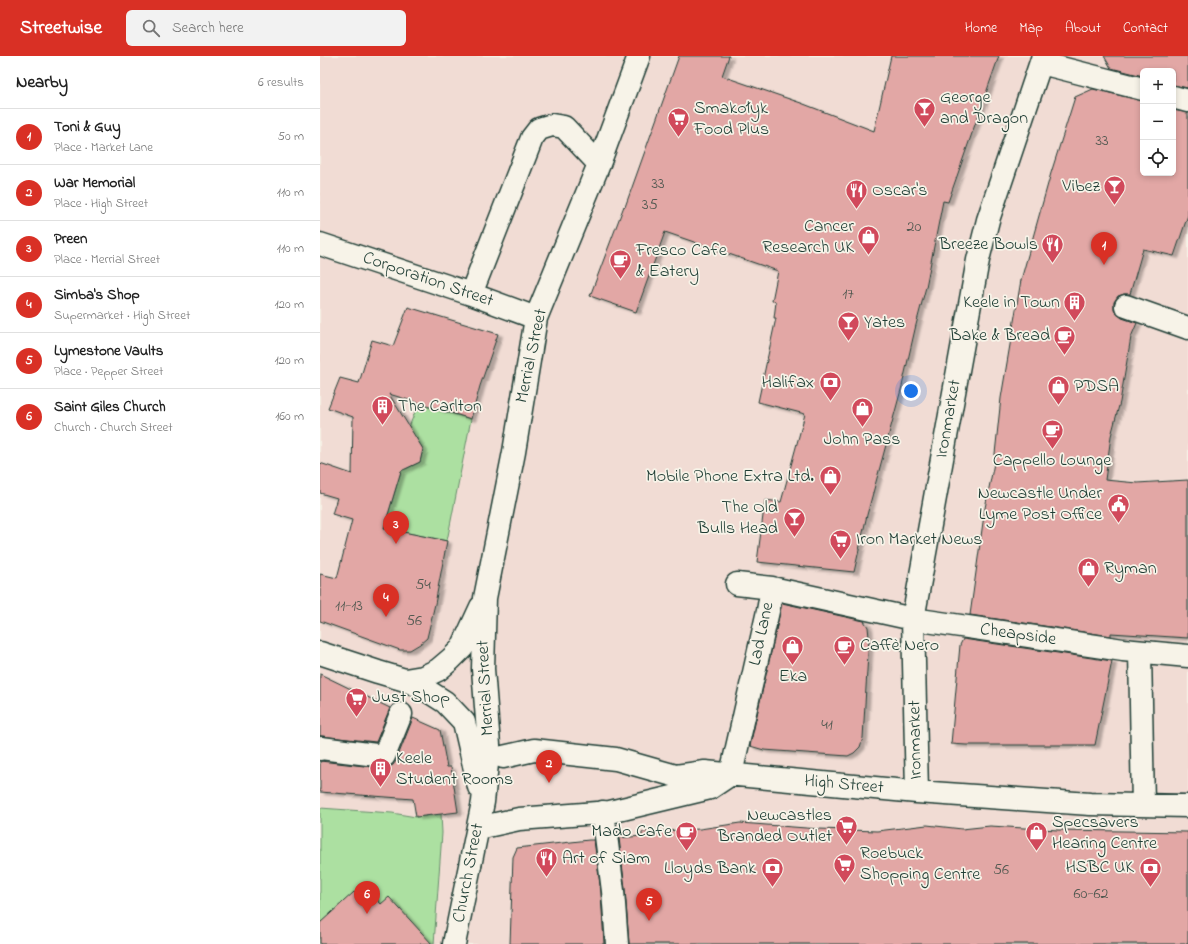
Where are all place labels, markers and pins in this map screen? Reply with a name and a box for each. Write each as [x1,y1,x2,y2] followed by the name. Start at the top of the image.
[940,85,1028,133] place label: George and Dragon
[911,95,937,128] bar icon: George and Dragon
[693,96,769,143] place label: Smakołyk Food Plus
[665,106,691,139] supermarket icon: Smakołyk Food Plus
[1061,174,1100,200] place label: Vibez
[1102,174,1128,207] bar icon: Vibez
[843,178,869,211] restaurant icon: Oscar's
[872,178,927,204] place label: Oscar's
[762,214,854,261] place label: Cancer Research UK
[856,224,882,257] shop icon: Cancer Research UK
[938,232,1038,258] place label: Breeze Bowls
[1040,232,1066,265] restaurant icon: Breeze Bowls
[1091,232,1117,265] pin: 1
[635,238,728,285] place label: Fresco Cafe & Eatery
[608,248,634,281] cafe icon: Fresco Cafe & Eatery
[963,290,1060,316] place label: Keele in Town
[1062,290,1088,323] building icon: Keele in Town
[836,310,862,343] bar icon: Yates
[864,310,905,336] place label: Yates
[948,323,1050,349] place label: Bake & Bread
[1052,323,1078,356] cafe icon: Bake & Bread
[761,370,814,396] place label: Halifax
[817,370,843,403] bank icon: Halifax
[1046,374,1072,407] shop icon: PDSA
[1074,374,1119,400] place label: PDSA
[370,394,396,427] building icon: The Carlton
[398,394,482,420] place label: The Carlton
[849,396,875,429] shop icon: John Pass
[1039,417,1065,450] cafe icon: Cappello Lounge
[824,427,900,453] place label: John Pass
[993,448,1112,475] place label: Cappello Lounge
[646,464,814,490] place label: Mobile Phone Extra Ltd.
[817,464,843,497] shop icon: Mobile Phone Extra Ltd.
[978,481,1103,528] place label: Newcastle Under Lyme Post Office
[1105,491,1131,524] public building icon: Newcastle Under Lyme Post Office
[697,495,778,542] place label: The Old Bulls Head
[781,505,807,538] bar icon: The Old Bulls Head
[383,511,409,544] pin: 3
[827,527,853,560] supermarket icon: Iron Market News
[856,527,982,553] place label: Iron Market News
[1075,556,1101,589] shop icon: Ryman
[1104,556,1157,582] place label: Ryman
[373,584,399,617] pin: 4
[780,633,806,666] shop icon: Eka
[831,633,857,666] cafe icon: Caffè Nero
[860,633,939,659] place label: Caffè Nero
[779,664,807,690] place label: Eka
[344,685,370,718] supermarket icon: Just Shop
[372,685,450,711] place label: Just Shop
[396,746,513,793] place label: Keele Student Rooms
[536,750,562,783] pin: 2
[367,756,393,789] building icon: Keele Student Rooms
[717,803,832,850] place label: Newcastles Branded Outlet
[1052,810,1158,858] place label: Specsavers Hearing Centre
[834,813,860,846] supermarket icon: Newcastles Branded Outlet
[591,819,673,845] place label: Mado Cafe
[674,819,700,852] cafe icon: Mado Cafe
[1024,820,1050,853] shop icon: Specsavers Hearing Centre
[860,841,981,889] place label: Roebuck Shopping Centre
[533,846,559,879] restaurant icon: Art of Siam
[562,846,650,872] place label: Art of Siam
[831,851,857,884] supermarket icon: Roebuck Shopping Centre
[1065,855,1134,881] place label: HSBC UK
[1137,855,1163,888] bank icon: HSBC UK
[664,856,756,882] place label: Lloyds Bank
[759,856,785,889] bank icon: Lloyds Bank
[354,881,380,914] pin: 6
[636,888,662,921] pin: 5

